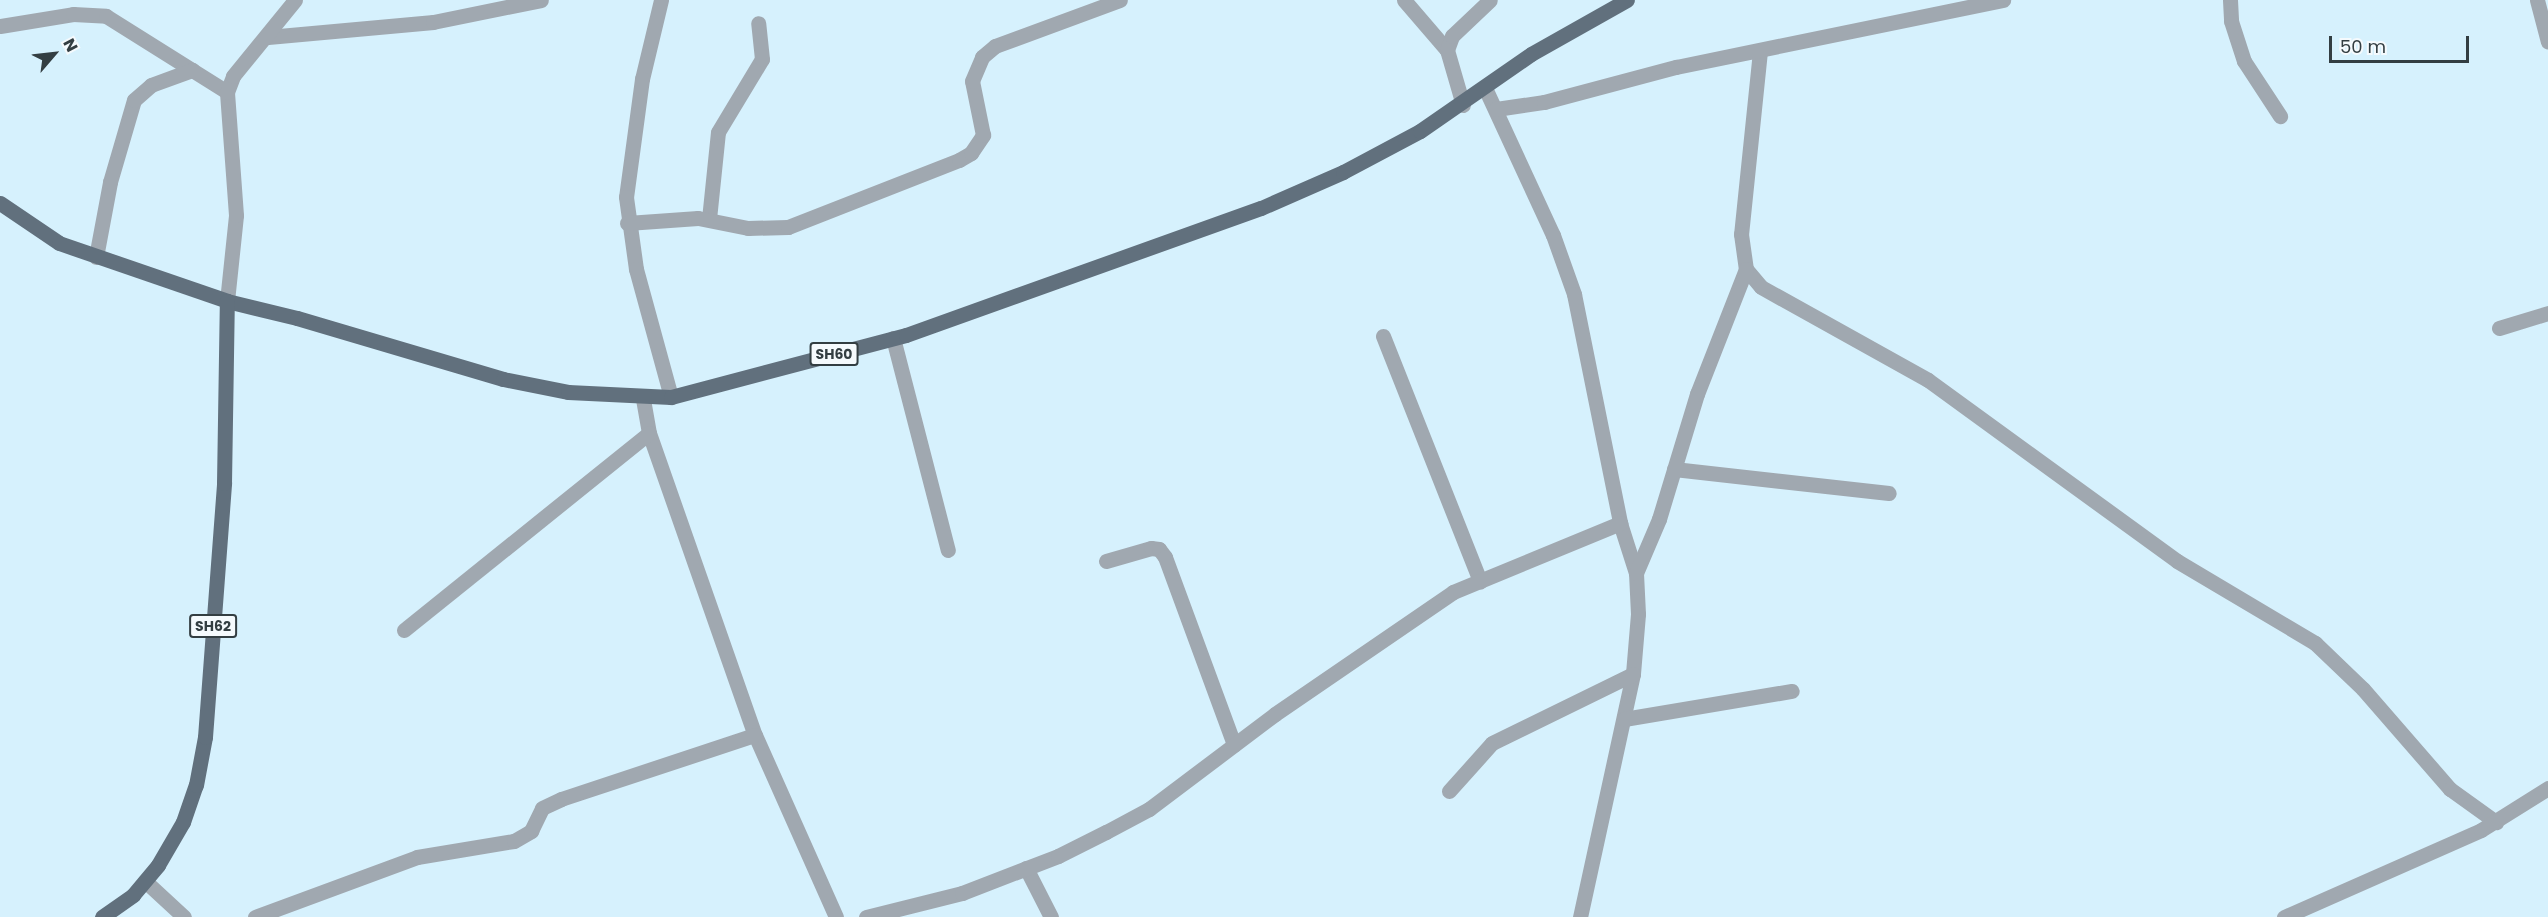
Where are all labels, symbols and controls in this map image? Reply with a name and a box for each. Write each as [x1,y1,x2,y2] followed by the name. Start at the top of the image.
[24,24,84,84] north arrow
[2332,24,2472,62] scale bar
[2340,34,2386,59] text: 50 m
[57,35,83,56] text: N
[808,343,860,365] road number: SH60
[189,615,237,637] road number: SH62

